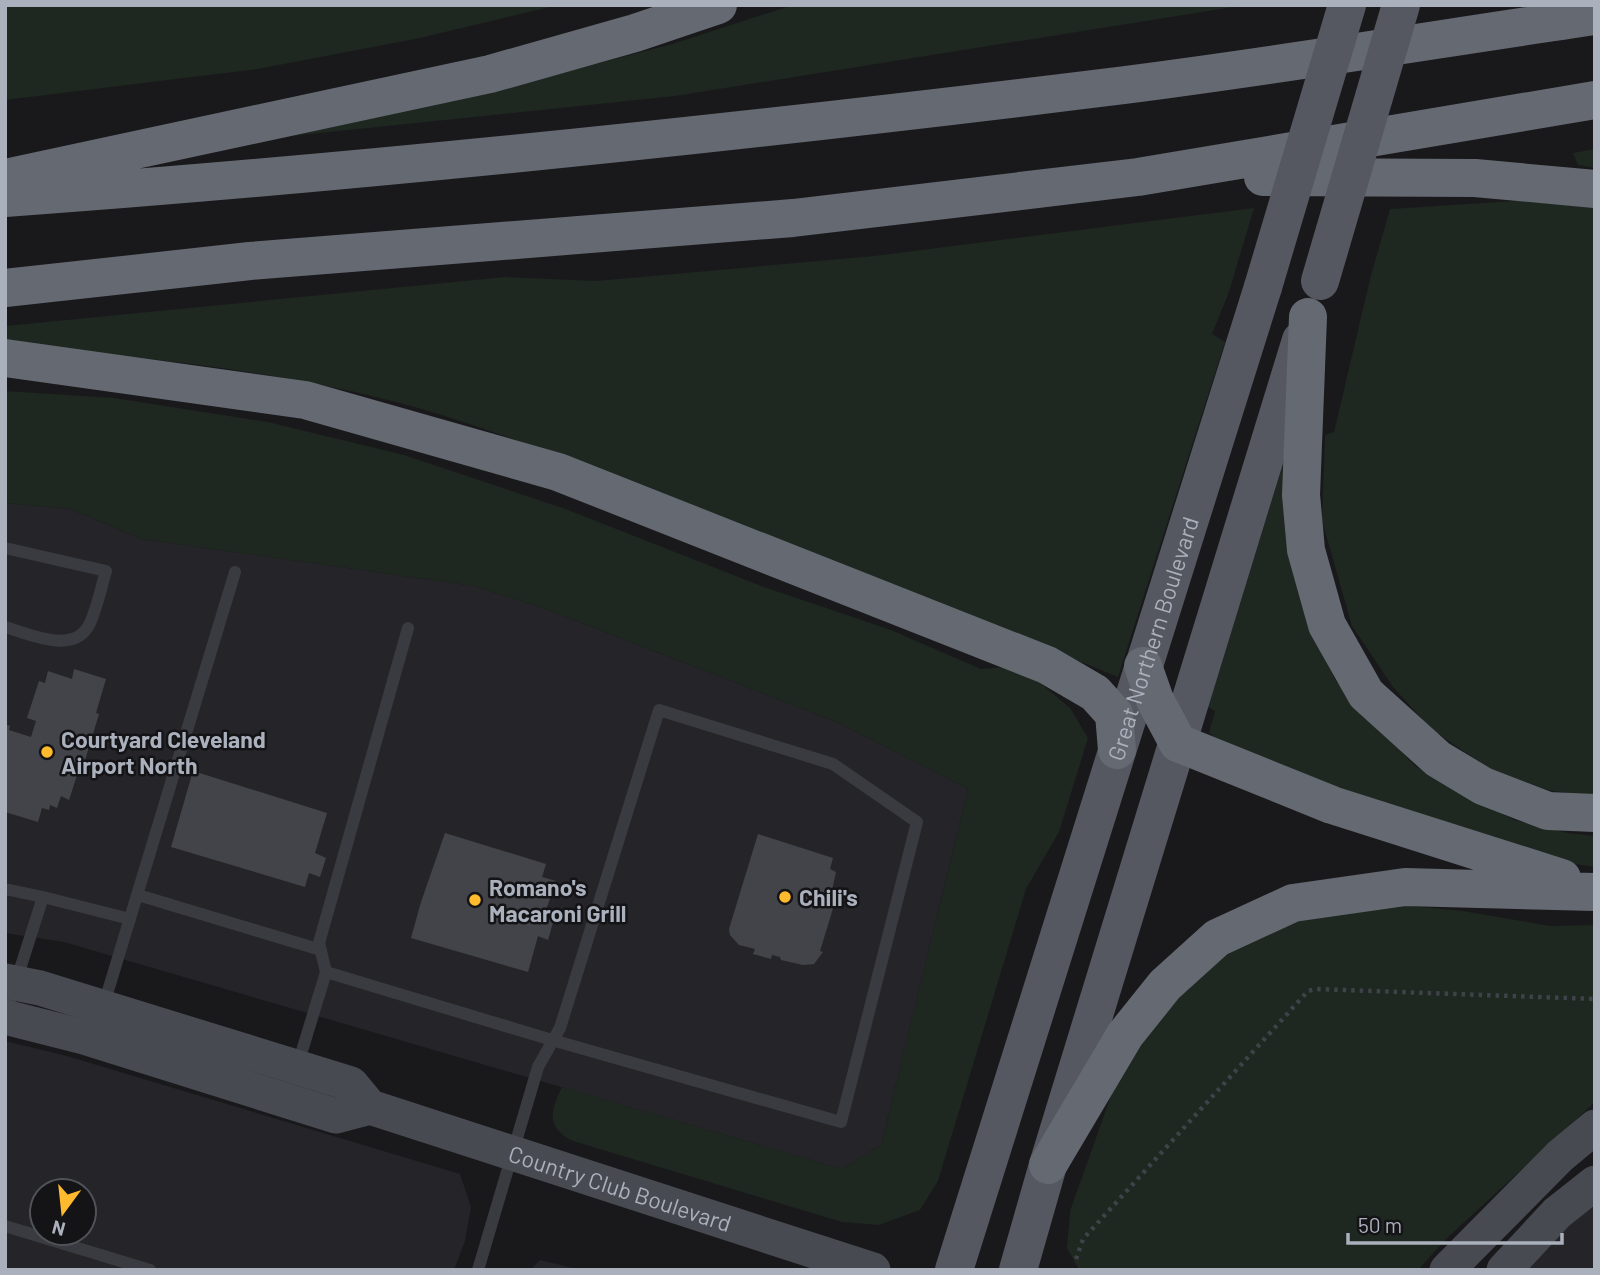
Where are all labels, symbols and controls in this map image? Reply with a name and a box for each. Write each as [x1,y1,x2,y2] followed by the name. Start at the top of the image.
[1101,513,1204,764] street label: Great Northern Boulevard
[61,725,266,779] place label: Courtyard Cleveland Airport North
[39,744,55,760] marker: Courtyard Cleveland Airport North
[489,873,626,927] place label: Romano's Macaroni Grill
[799,883,858,911] place label: Chili's
[777,889,793,905] marker: Chili's
[467,892,483,908] marker: Romano's Macaroni Grill
[505,1139,735,1237] street label: Country Club Boulevard
[28,1177,98,1247] north arrow
[1348,1202,1562,1246] scale bar
[1358,1212,1402,1237] text: 50 m
[49,1216,68,1242] text: N

